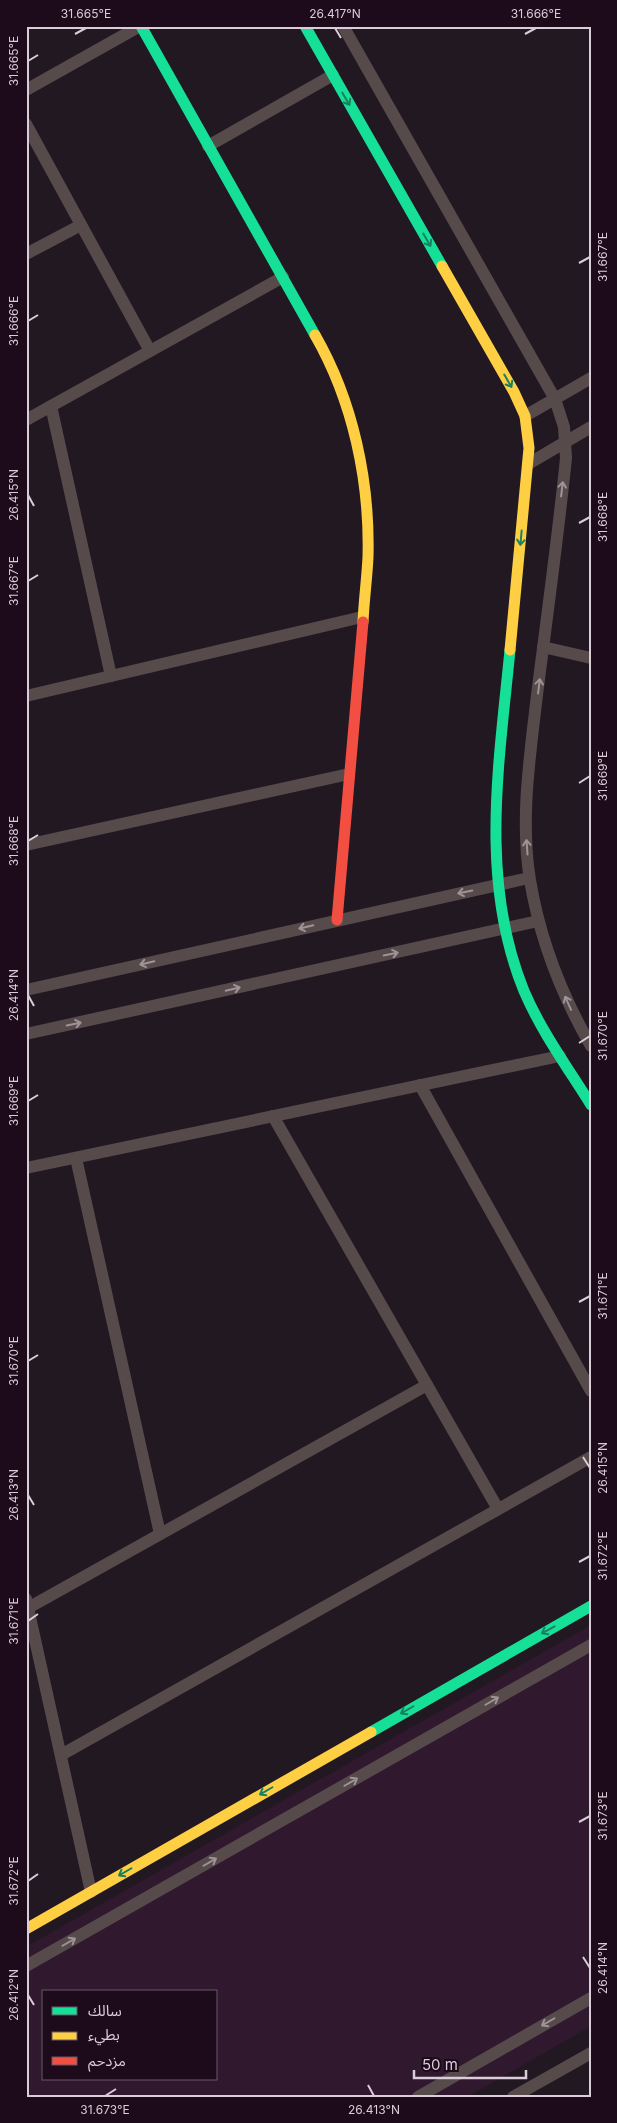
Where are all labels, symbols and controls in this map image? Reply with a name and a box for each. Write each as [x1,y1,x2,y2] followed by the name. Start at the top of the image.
[61,6,111,21] text: 31.665°E
[309,6,361,21] text: 26.417°N
[511,6,561,21] text: 31.666°E
[6,36,21,86] text: 31.665°E
[342,91,351,106] one-way arrow
[422,232,432,247] one-way arrow
[595,232,610,282] text: 31.667°E
[6,296,21,346] text: 31.666°E
[503,373,513,387] one-way arrow
[6,469,21,521] text: 26.415°N
[557,482,567,498] one-way arrow
[595,492,610,542] text: 31.668°E
[516,530,526,546] one-way arrow
[6,556,21,606] text: 31.667°E
[534,678,544,694] one-way arrow
[595,751,610,801] text: 31.669°E
[6,816,21,866] text: 31.668°E
[523,840,532,856] one-way arrow
[457,888,473,897] one-way arrow
[298,923,314,932] one-way arrow
[383,949,399,958] one-way arrow
[140,959,156,968] one-way arrow
[6,969,21,1021] text: 26.414°N
[224,984,240,993] one-way arrow
[562,996,572,1011] one-way arrow
[595,1011,610,1061] text: 31.670°E
[65,1019,81,1028] one-way arrow
[6,1076,21,1126] text: 31.669°E
[595,1272,610,1320] text: 31.671°E
[6,1336,21,1386] text: 31.670°E
[595,1442,610,1494] text: 26.415°N
[6,1469,21,1521] text: 26.413°N
[595,1531,610,1581] text: 31.672°E
[6,1597,21,1645] text: 31.671°E
[542,1625,556,1635] one-way arrow
[485,1696,499,1706] one-way arrow
[401,1706,415,1716] one-way arrow
[344,1776,358,1786] one-way arrow
[260,1787,274,1797] one-way arrow
[595,1791,610,1841] text: 31.673°E
[6,1856,21,1906] text: 31.672°E
[202,1857,217,1866] one-way arrow
[118,1867,133,1877] one-way arrow
[61,1937,75,1947] one-way arrow
[595,1942,610,1994] text: 26.414°N
[6,1969,21,2021] text: 26.412°N
[42,1990,218,2080] legend
[88,2001,122,2020] text: سالك
[542,2018,556,2028] one-way arrow
[88,2025,120,2046] text: بطيء
[414,2048,527,2080] scale bar
[88,2051,126,2072] text: مزدحم
[422,2055,458,2074] text: 50 m
[80,2102,130,2117] text: 31.673°E
[348,2102,400,2117] text: 26.413°N

